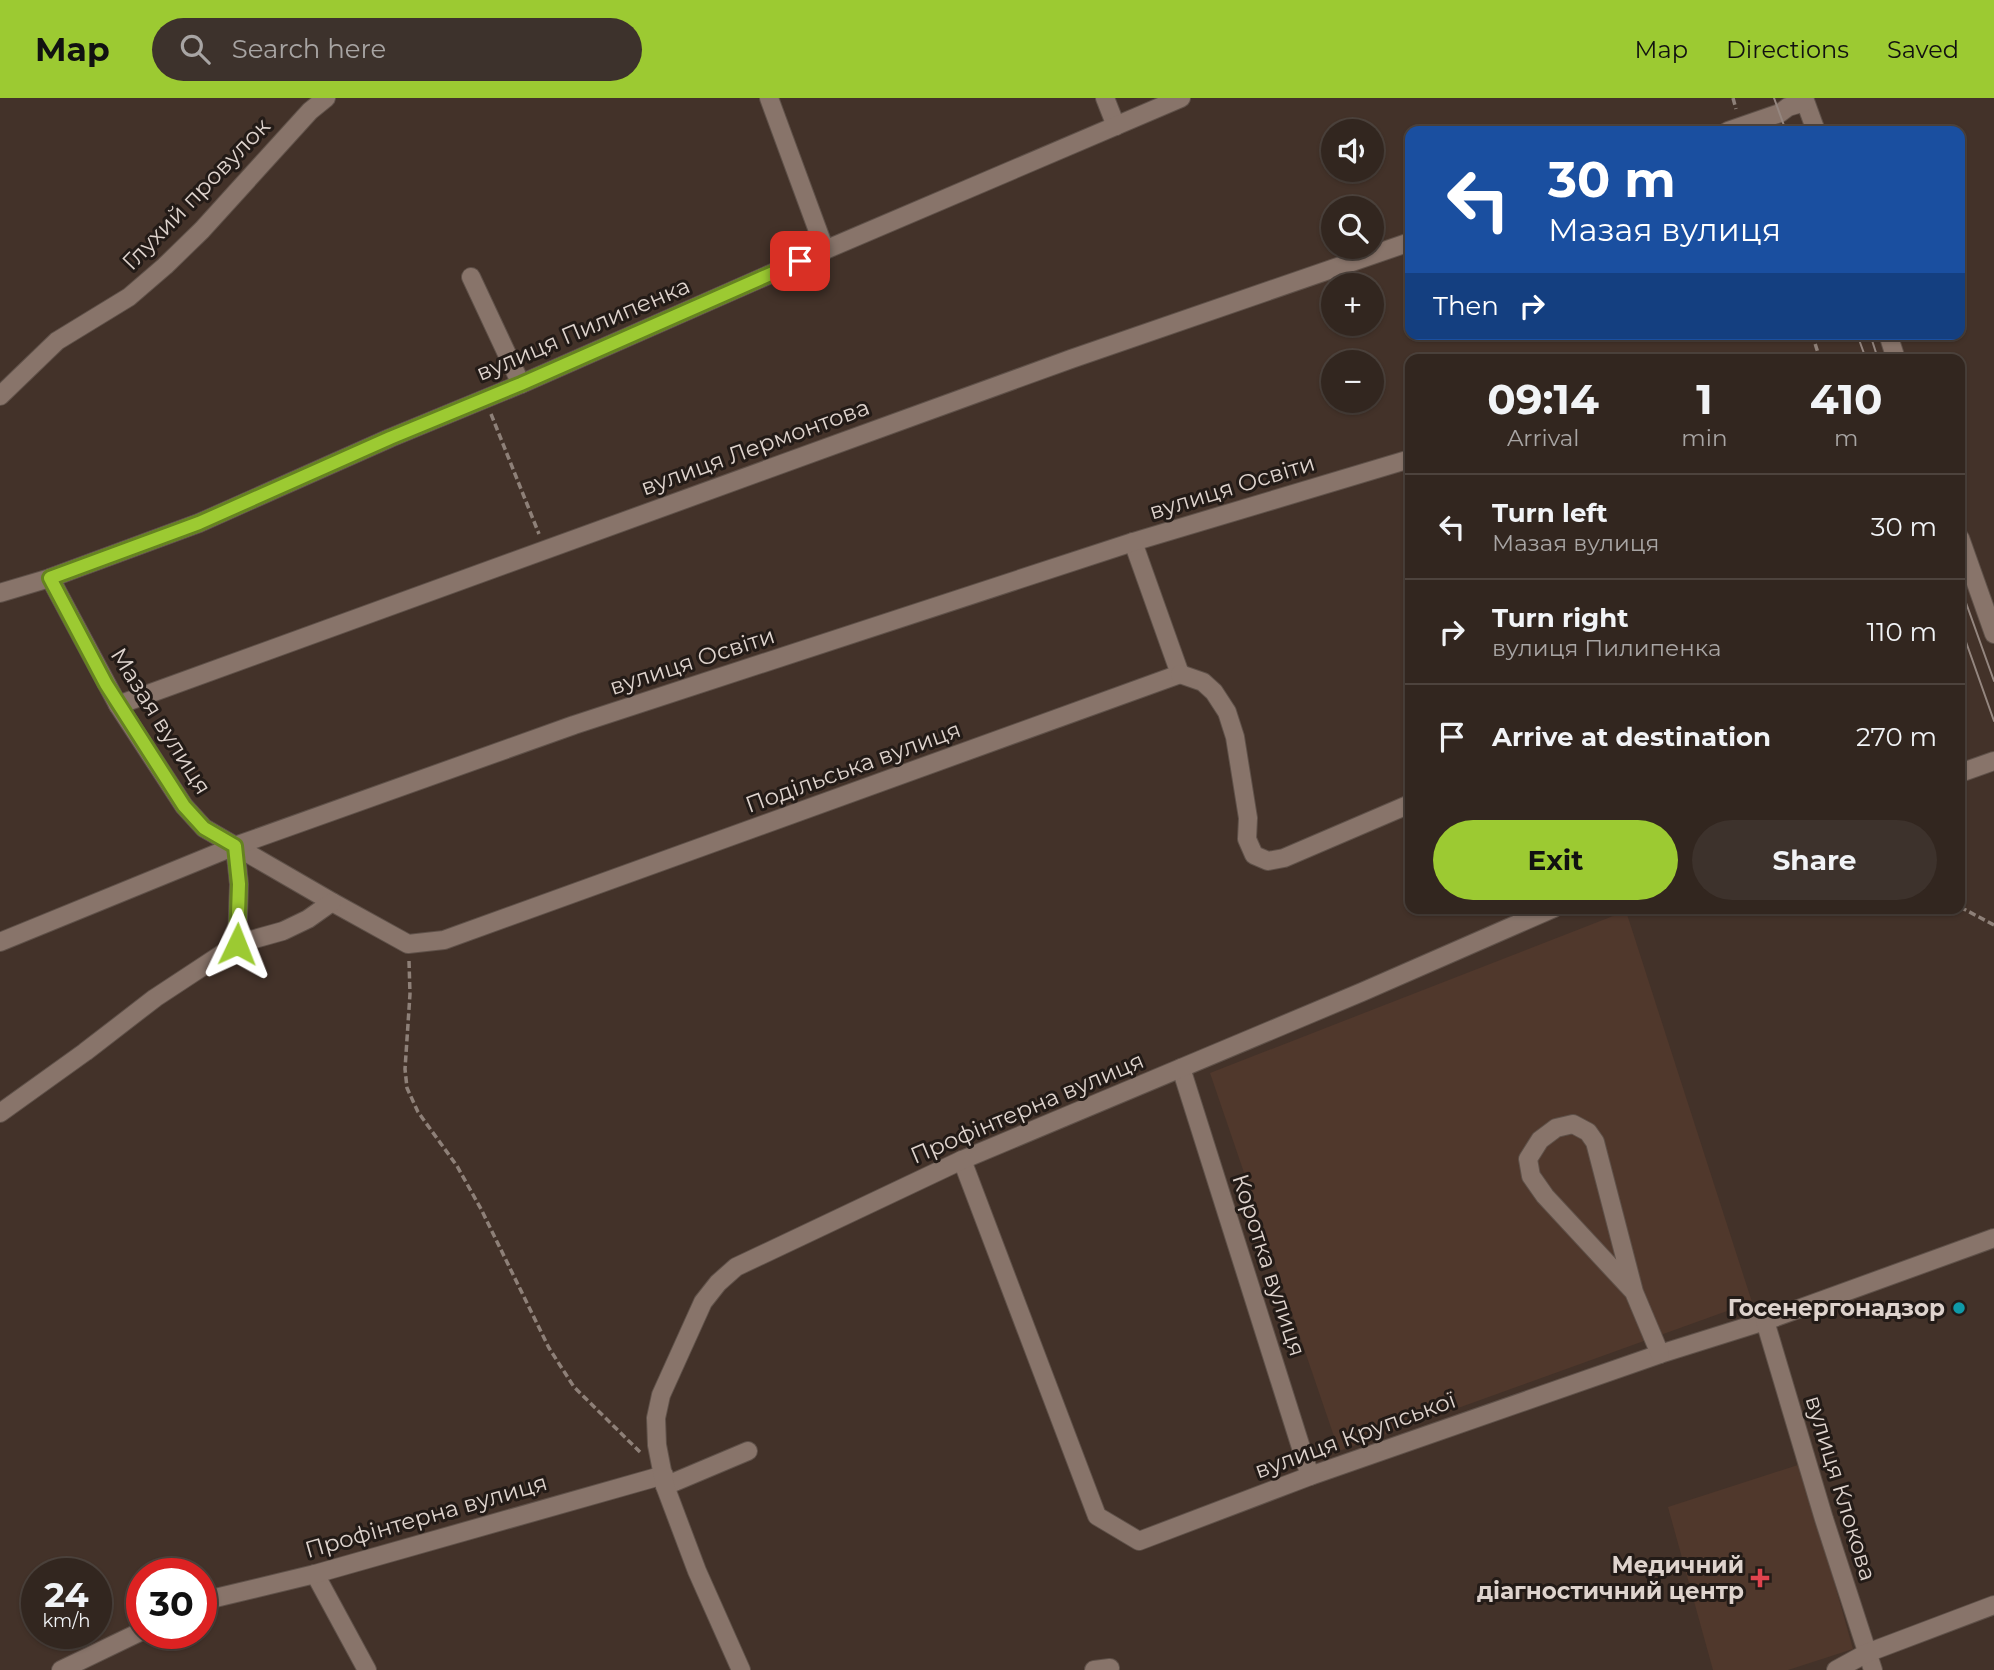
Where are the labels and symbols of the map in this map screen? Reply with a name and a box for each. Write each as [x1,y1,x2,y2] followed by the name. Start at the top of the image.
[116,112,276,276] street label: Глухий провулок
[770,231,830,291] pin
[472,271,694,387] street label: вулиця Пилипенка
[637,393,873,501] street label: вулиця Лермонтова
[1146,448,1318,526] street label: вулиця Освіти
[606,621,778,701] street label: вулиця Освіти
[105,643,217,799] street label: Мазая вулиця
[742,715,964,819] street label: Подільська вулиця
[200,907,274,981] position arrow
[906,1046,1148,1170] street label: Профінтерна вулиця
[1226,1170,1312,1360] street label: Коротка вулиця
[1728,1294,1945,1322] place label: Госенергонадзор
[1951,1300,1967,1316] marker: Госенергонадзор
[1251,1386,1459,1484] street label: вулиця Крупської
[1799,1392,1883,1584] street label: вулиця Клокова
[302,1468,550,1564] street label: Профінтерна вулиця
[1477,1551,1744,1605] place label: Медичний діагностичний центр
[126,1558,217,1649] speed limit sign: 30
[1750,1568,1770,1588] marker: Медичний діагностичний центр

